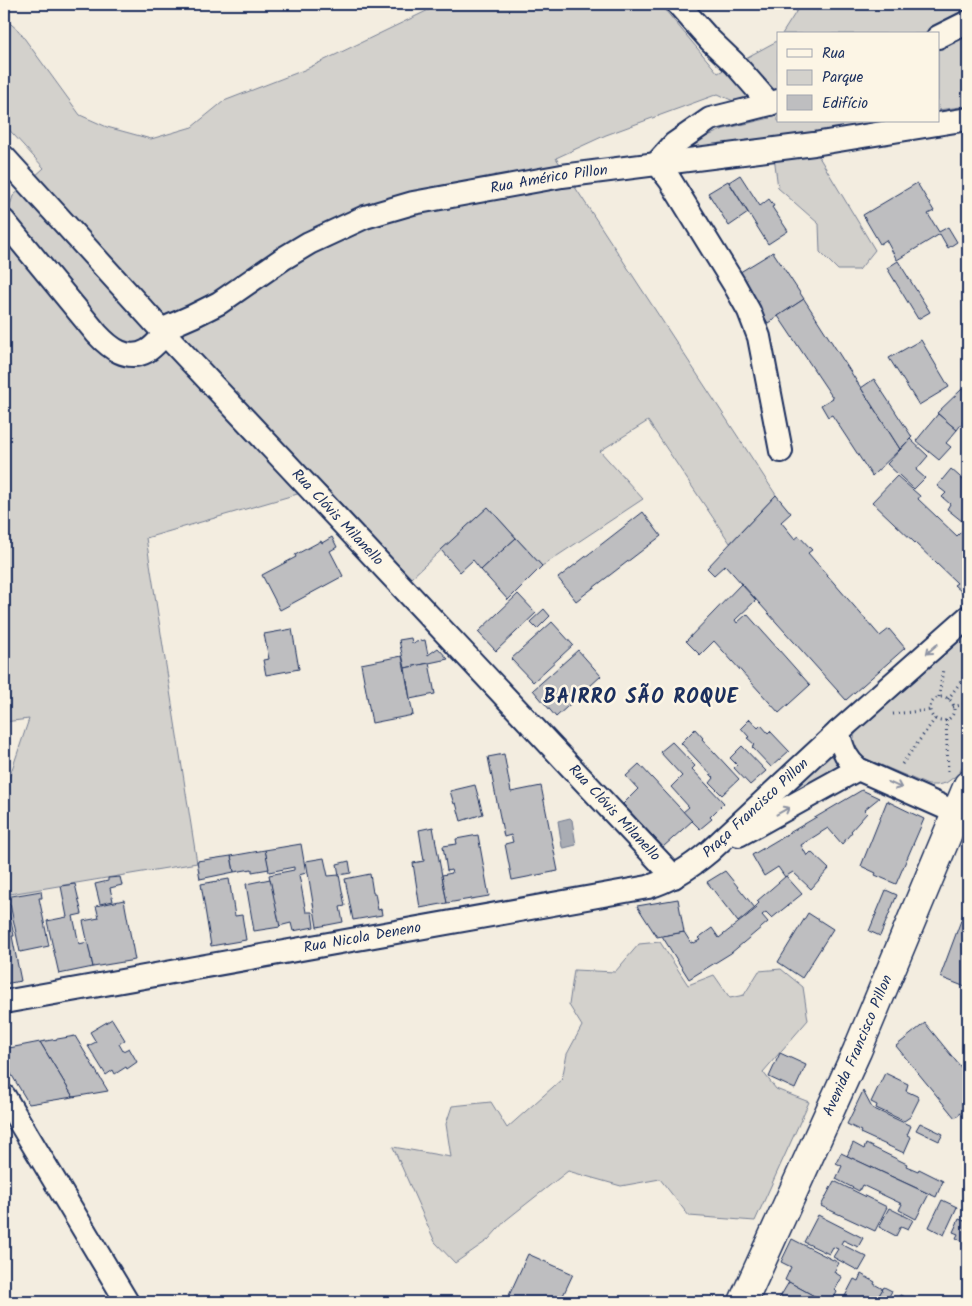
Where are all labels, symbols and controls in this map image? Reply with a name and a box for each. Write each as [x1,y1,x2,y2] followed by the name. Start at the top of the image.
[777,32,940,122] legend
[822,42,845,66] text: Rua
[822,66,863,90] text: Parque
[822,92,868,116] text: Edifício
[488,158,609,201] street label: Rua Américo Pillon
[285,464,389,572] street label: Rua Clóvis Milanello
[925,643,938,655] one-way arrow
[543,682,739,714] district label: BAIRRO SÃO ROQUE
[697,753,815,864] street label: Praça Francisco Pillon
[562,759,666,867] street label: Rua Clóvis Milanello
[887,781,902,791] one-way arrow
[776,806,791,816] one-way arrow
[302,916,423,960] street label: Rua Nicola Deneno
[817,971,899,1120] street label: Avenida Francisco Pillon

